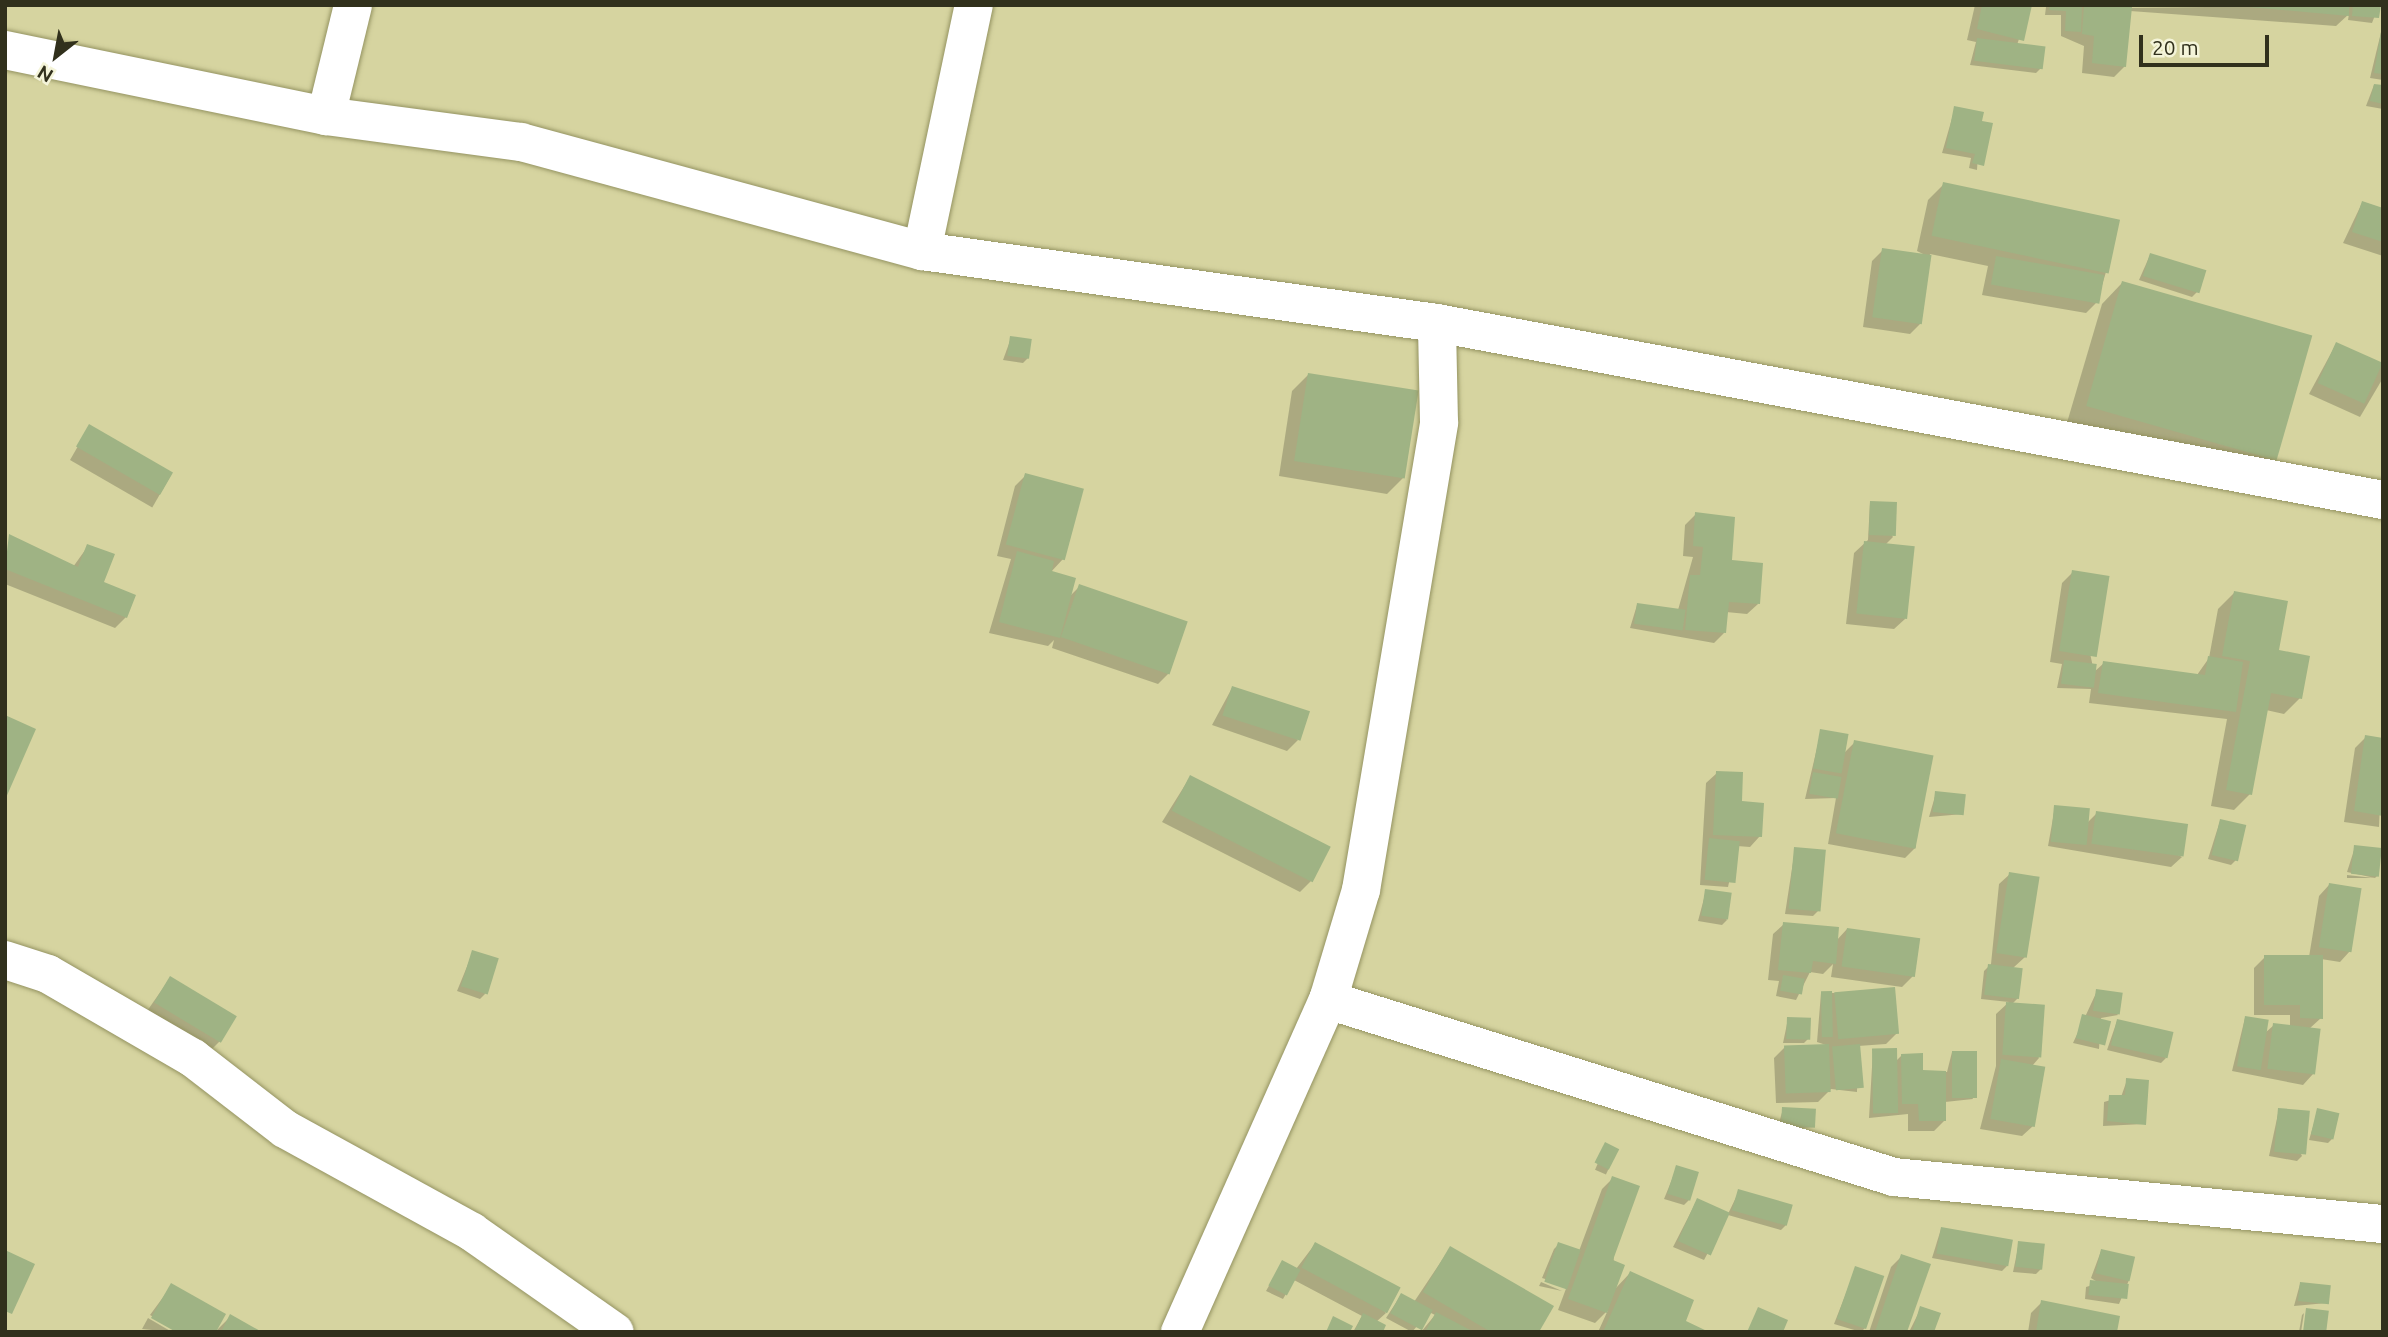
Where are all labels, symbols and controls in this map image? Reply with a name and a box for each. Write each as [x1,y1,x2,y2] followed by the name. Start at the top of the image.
[21,21,91,91] north arrow
[2143,21,2272,65] scale bar
[2152,35,2199,59] text: 20 m
[33,61,57,87] text: N

